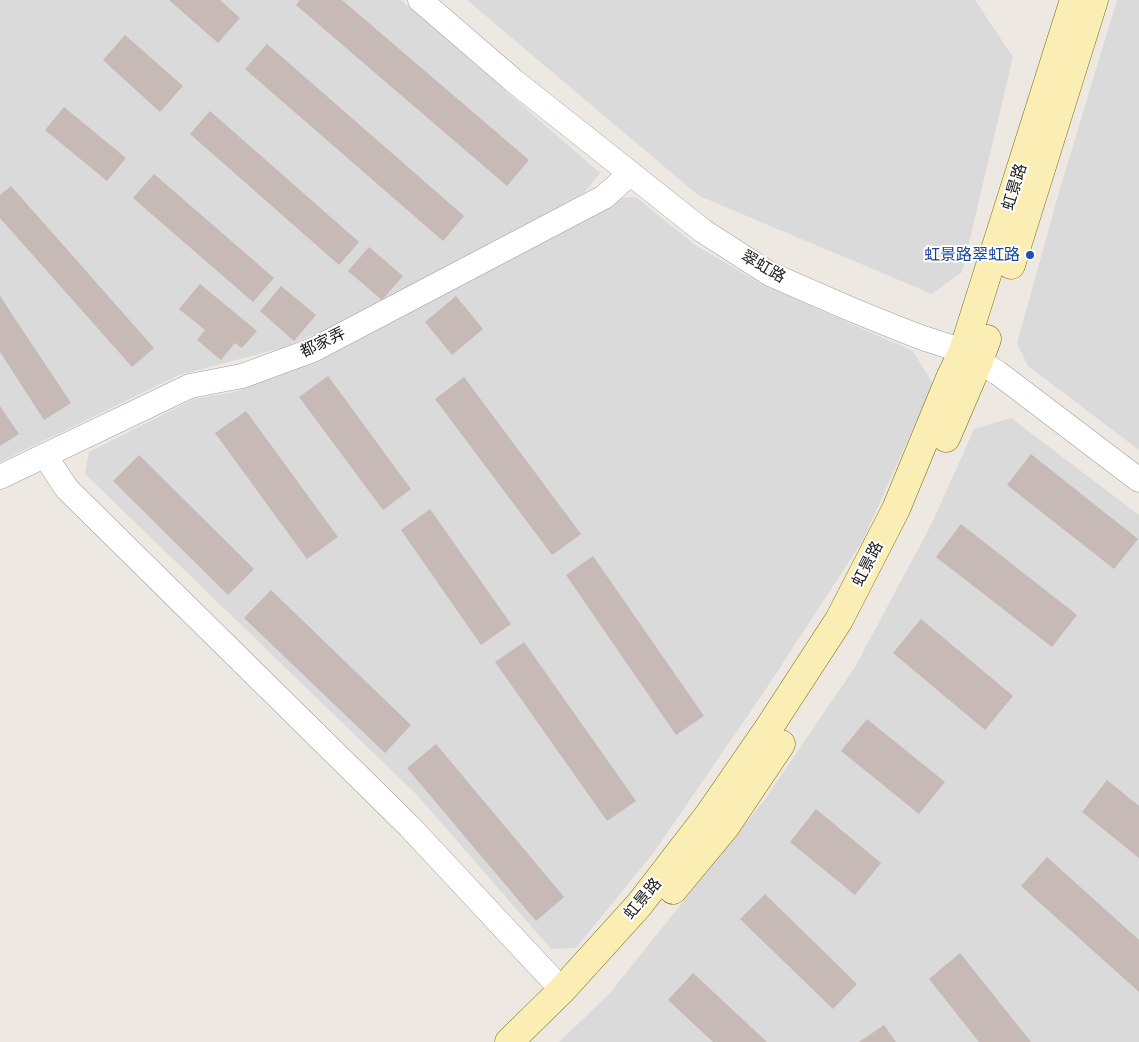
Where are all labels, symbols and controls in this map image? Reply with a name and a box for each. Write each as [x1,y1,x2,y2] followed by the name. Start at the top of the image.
[999,161,1031,213] street label: 虹景路
[924,245,1020,265] place label: 虹景路翠虹路
[737,247,789,287] street label: 翠虹路
[1024,249,1036,261] marker: 虹景路翠虹路
[297,324,349,362] street label: 都家弄
[849,538,887,590] street label: 虹景路
[620,874,666,924] street label: 虹景路

